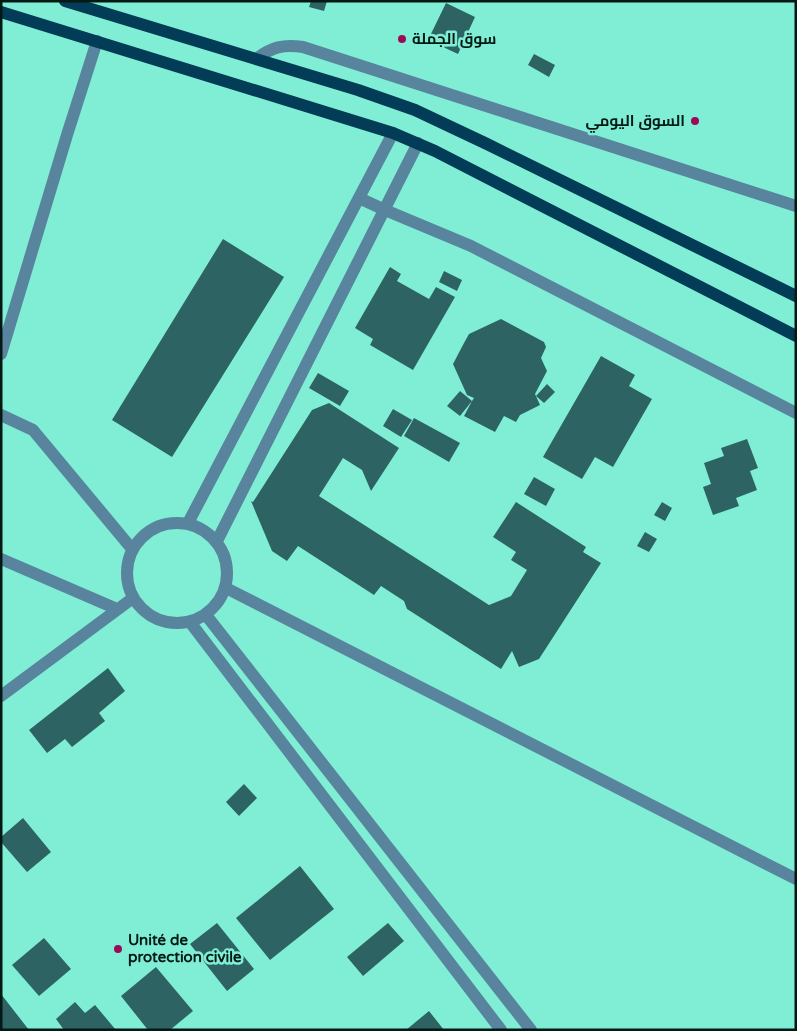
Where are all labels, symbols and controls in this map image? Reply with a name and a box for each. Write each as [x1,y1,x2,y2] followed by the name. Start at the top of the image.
[412,30,496,48] place label: سوق الجملة
[396,33,408,45] marker: سوق الجملة
[586,112,685,133] place label: السوق اليومي
[689,115,701,127] marker: السوق اليومي
[128,931,242,967] place label: Unité de protection civile
[112,943,124,955] marker: Unité de protection civile

